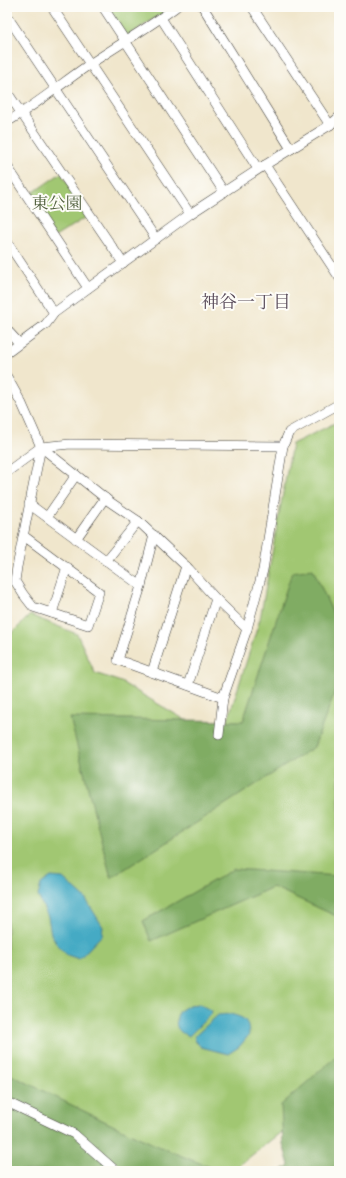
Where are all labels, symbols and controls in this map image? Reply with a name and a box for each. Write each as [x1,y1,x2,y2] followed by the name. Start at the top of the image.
[32,192,83,215] park label: 東公園
[201,290,291,315] district label: 神谷一丁目

